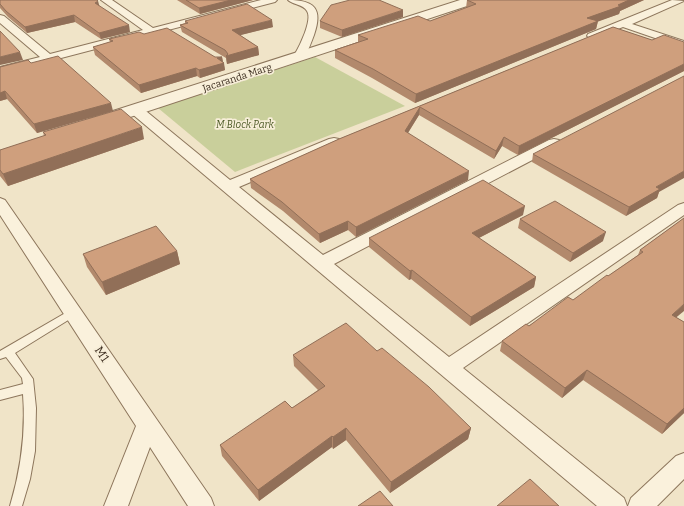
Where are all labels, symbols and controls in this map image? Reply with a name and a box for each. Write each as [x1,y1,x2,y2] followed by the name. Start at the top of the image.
[200,61,274,95] street label: Jacaranda Marg
[216,119,275,131] park label: M Block Park
[92,344,112,364] street label: M1

